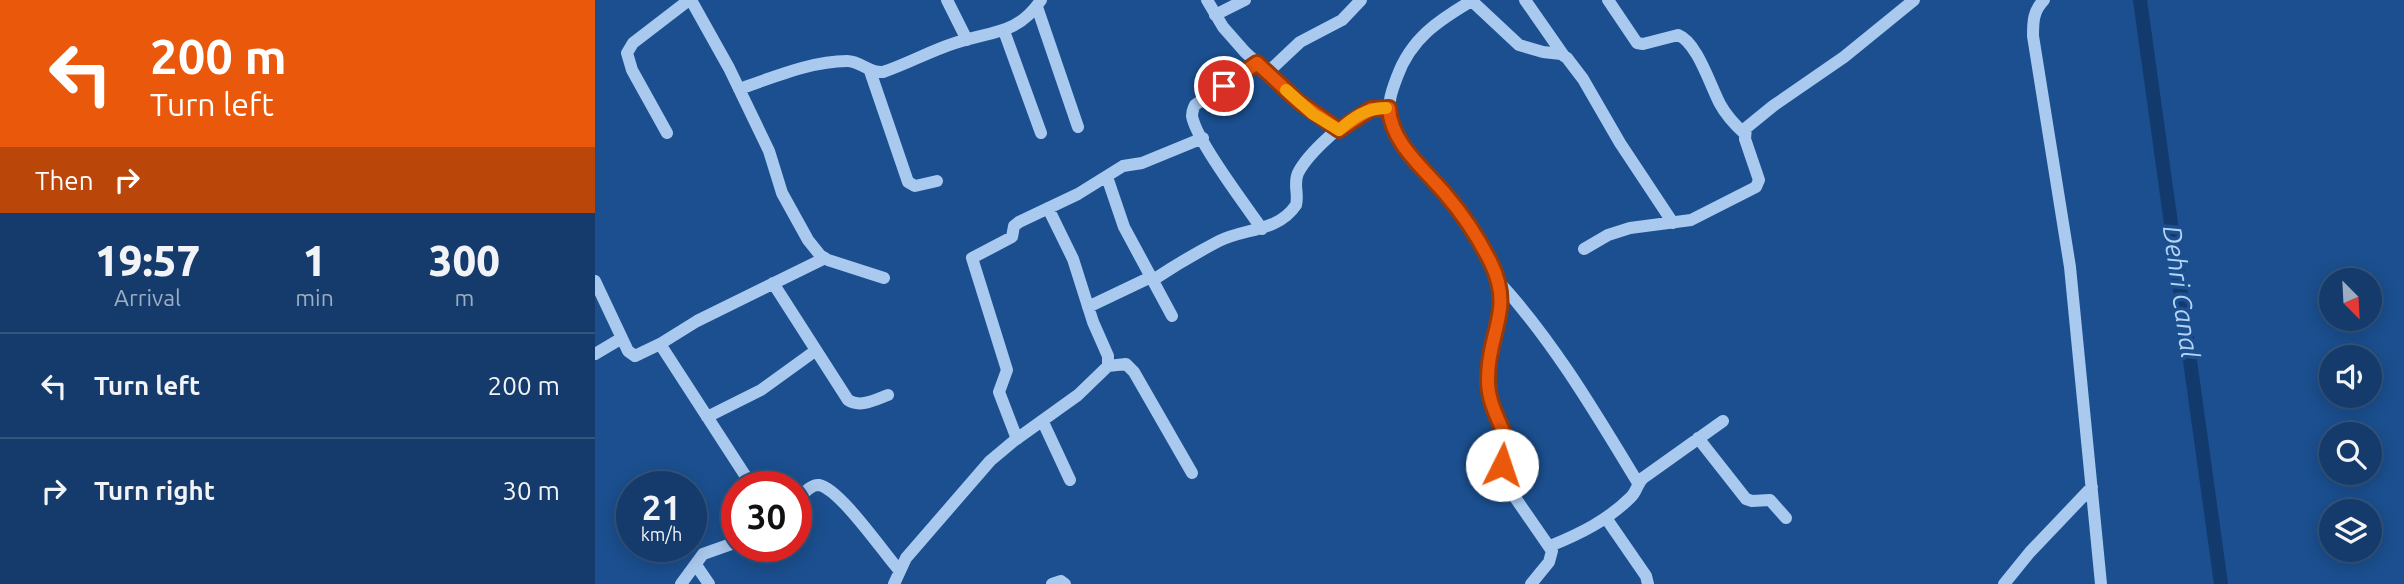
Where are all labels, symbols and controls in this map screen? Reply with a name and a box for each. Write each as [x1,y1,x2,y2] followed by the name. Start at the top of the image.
[35,28,126,119] icon: left
[150,28,287,83] text: 200 m
[1194,56,1254,116] pin
[1205,67,1243,105] icon: arrive
[150,86,274,122] text: Turn left
[108,161,146,199] icon: right
[35,166,94,195] text: Then
[2158,224,2205,360] water label: Dehri Canal
[95,237,200,284] text: 19:57
[303,237,326,284] text: 1
[429,237,500,284] text: 300
[2319,268,2382,331] north arrow
[2319,268,2382,562] map controls
[114,285,181,310] text: Arrival
[295,285,334,310] text: min
[454,285,474,310] text: m
[2319,345,2382,408] button: sound
[35,367,73,405] icon: left
[94,371,200,400] text: Turn left
[488,371,560,400] text: 200 m
[2319,422,2382,485] button: search
[1465,428,1539,502] position arrow
[721,471,812,562] speed limit sign: 30
[35,472,73,510] icon: right
[94,476,215,505] text: Turn right
[502,476,560,505] text: 30 m
[642,487,681,527] text: 21
[2319,499,2382,562] button: layers
[641,524,682,544] text: km/h

